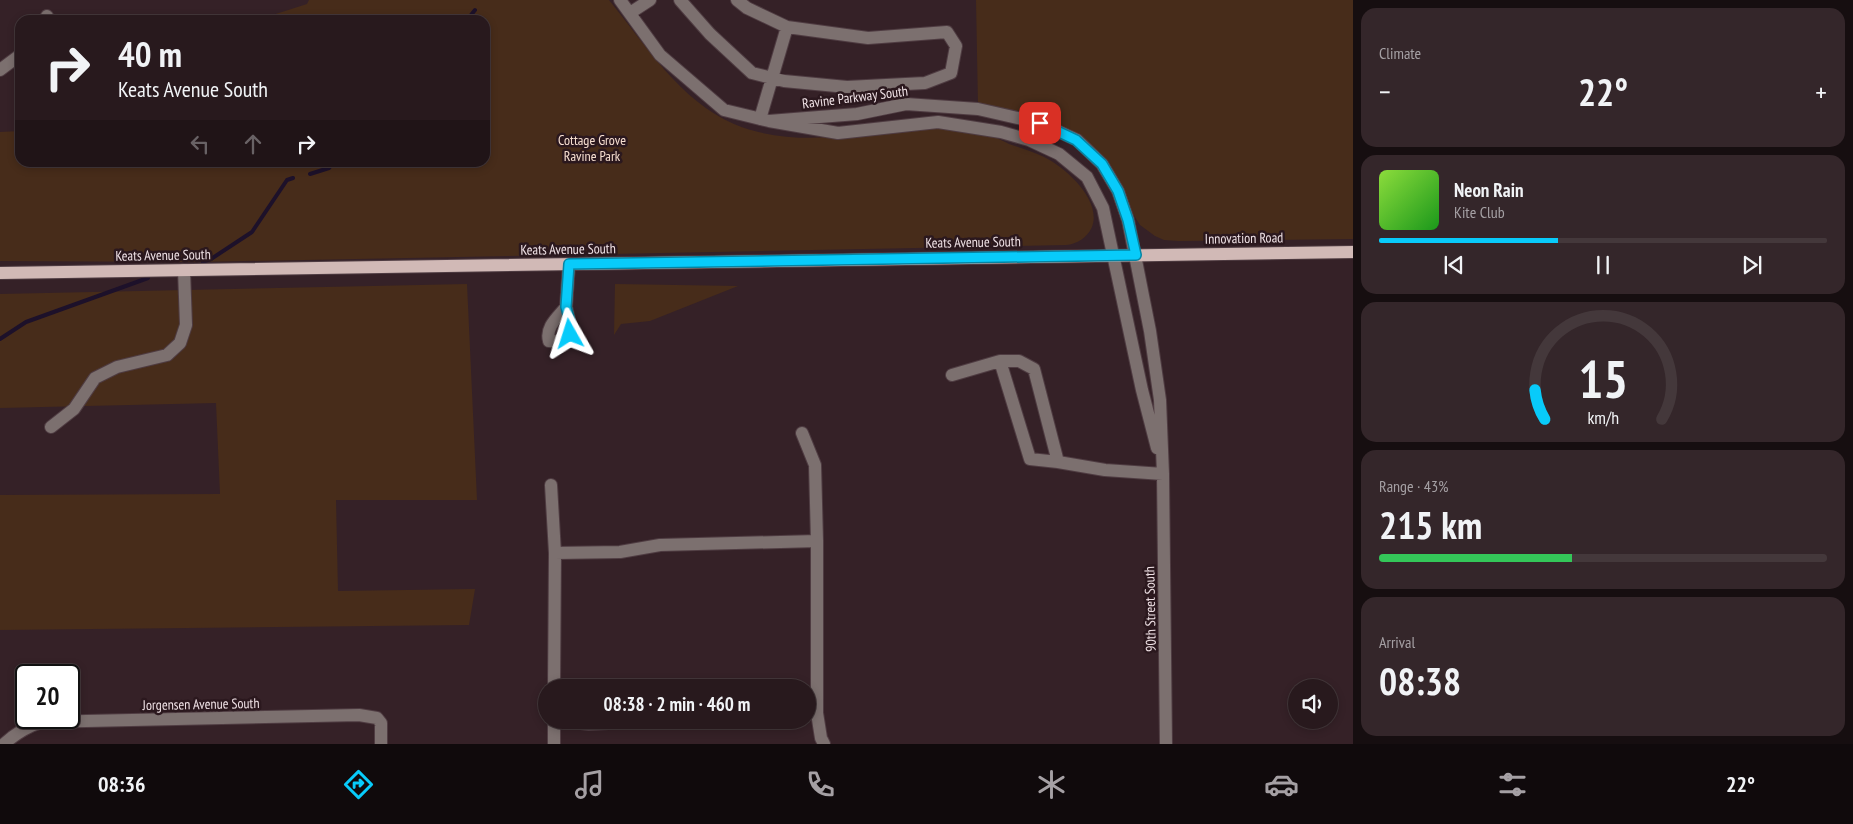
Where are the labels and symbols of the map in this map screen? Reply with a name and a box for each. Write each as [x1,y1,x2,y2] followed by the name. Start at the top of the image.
[801,82,909,112] street label: Ravine Parkway South
[1019,102,1061,144] pin
[558,131,626,165] park label: Cottage Grove Ravine Park
[1205,228,1283,248] street label: Innovation Road
[925,232,1021,252] street label: Keats Avenue South
[520,239,616,259] street label: Keats Avenue South
[115,245,211,265] street label: Keats Avenue South
[543,307,595,359] position arrow
[1140,566,1160,652] street label: 90th Street South
[15,664,80,729] speed limit sign: 20
[141,694,260,714] street label: Jorgensen Avenue South

